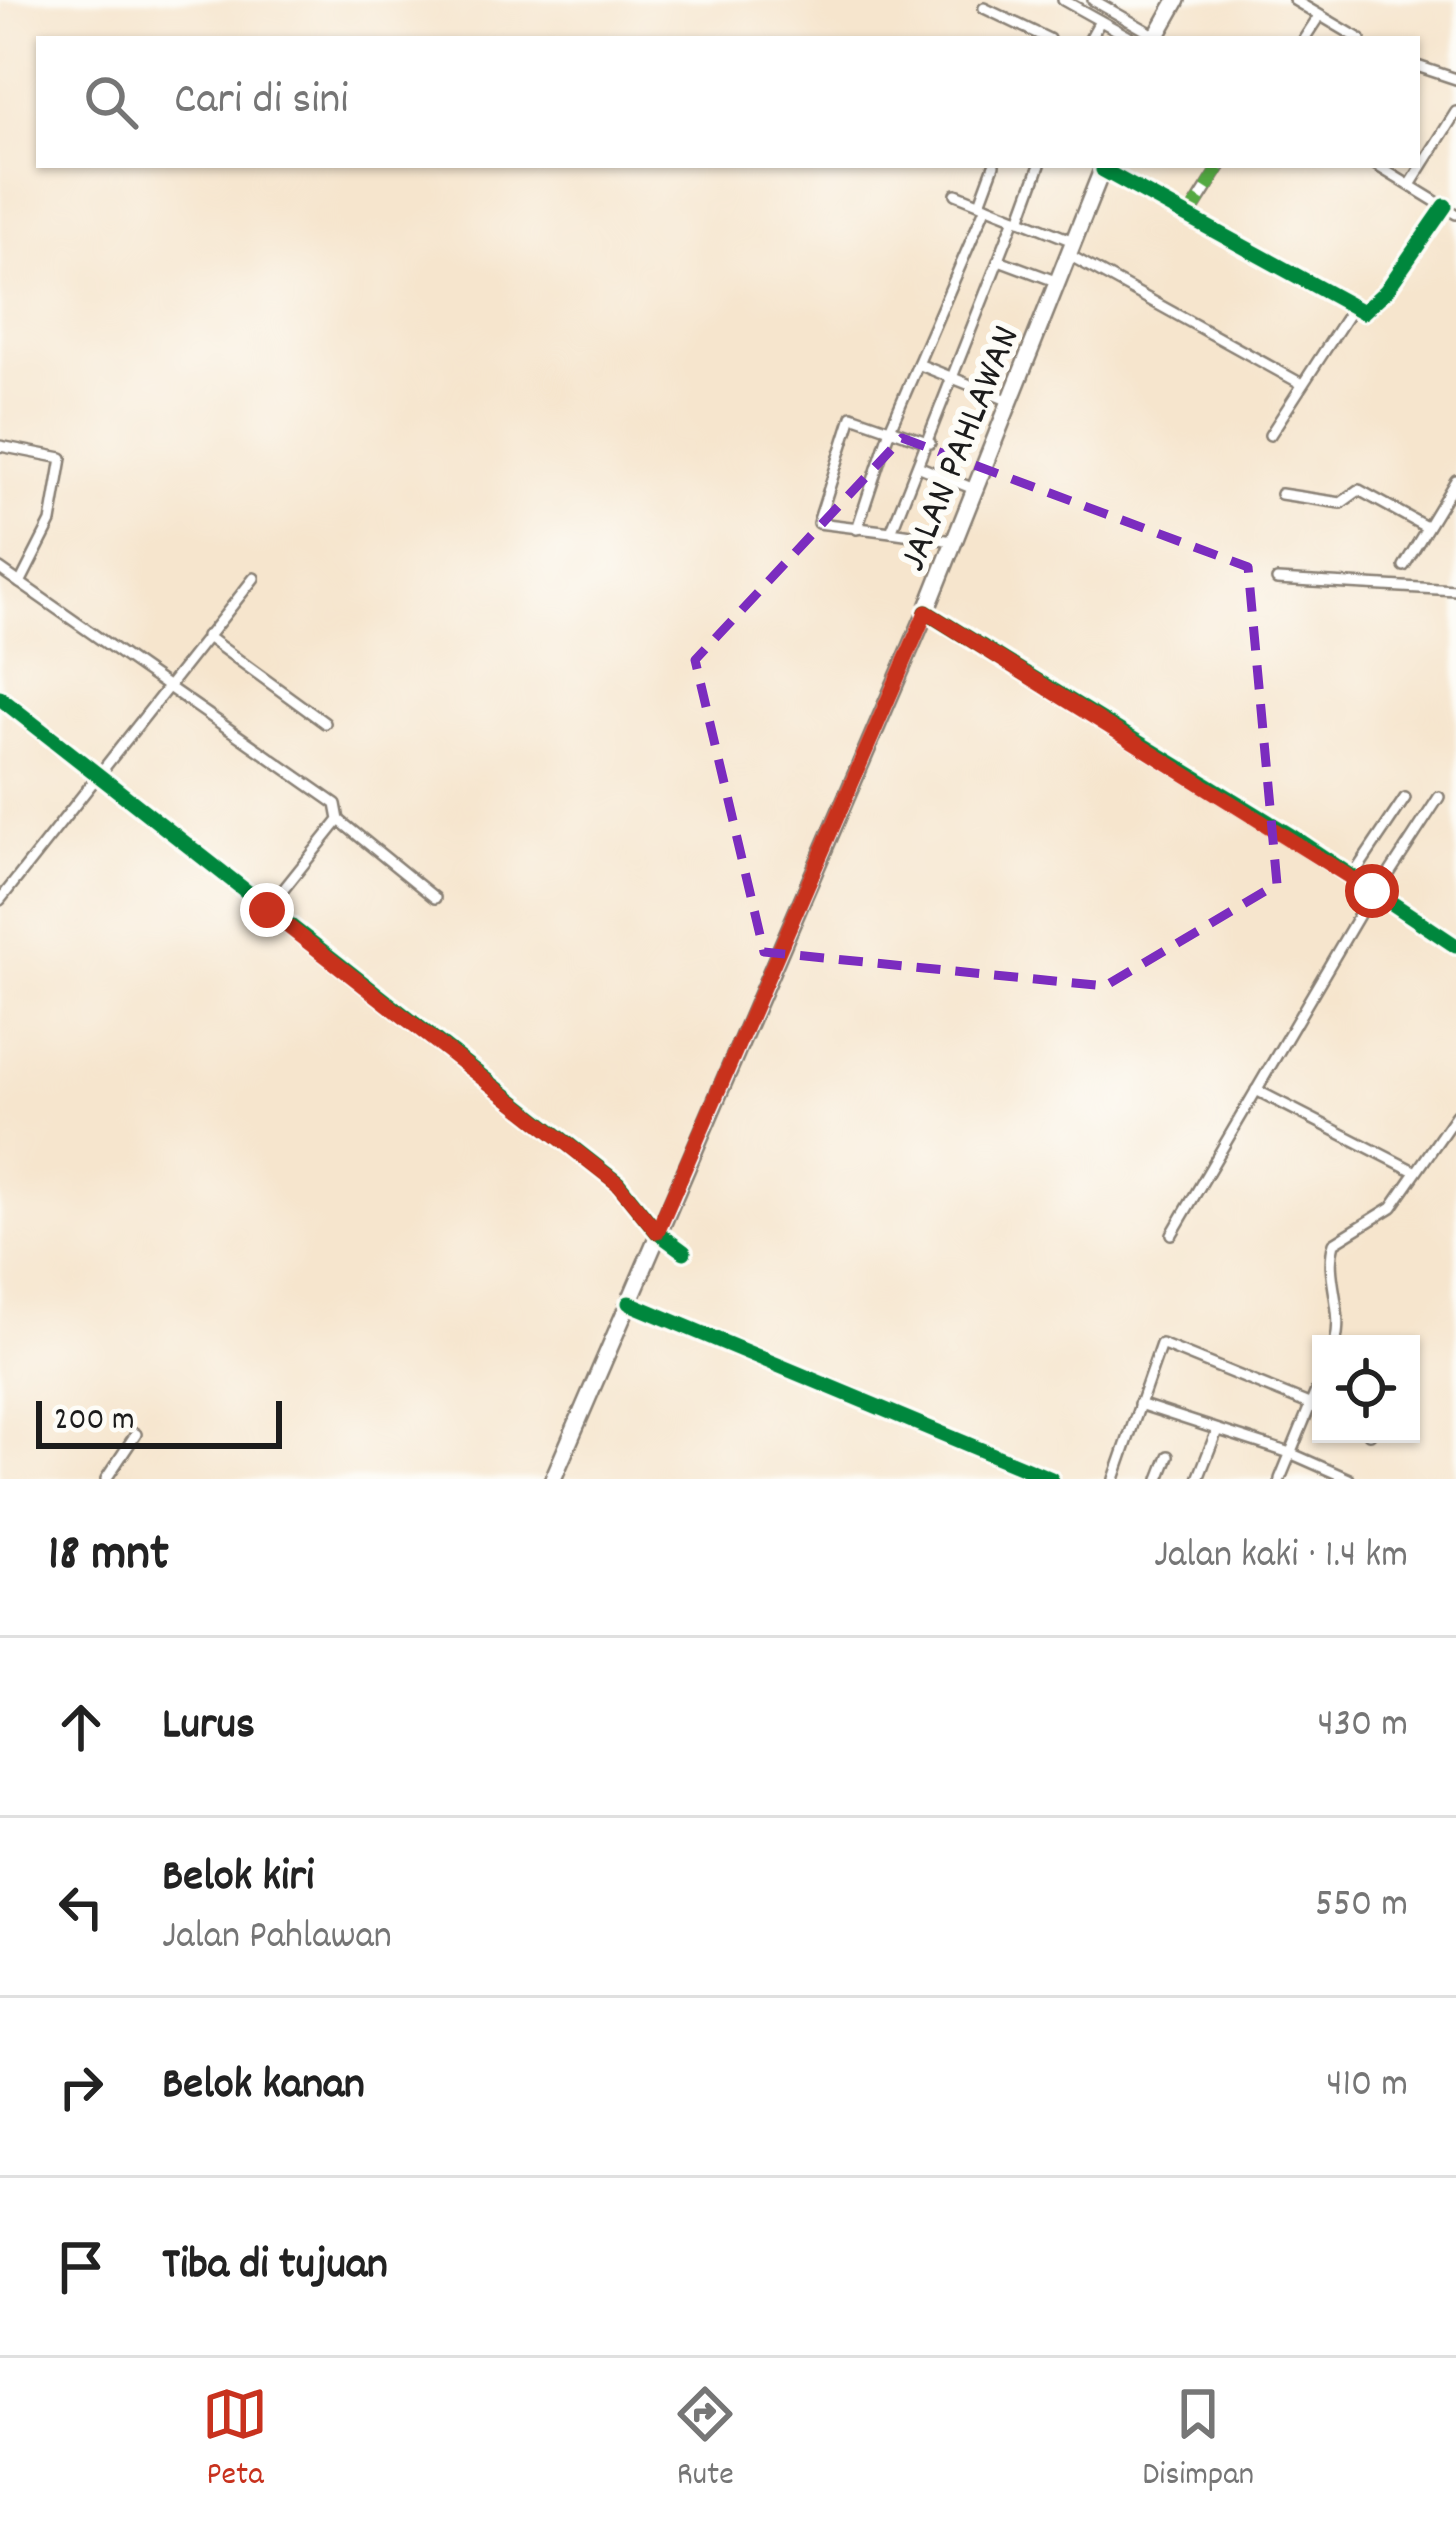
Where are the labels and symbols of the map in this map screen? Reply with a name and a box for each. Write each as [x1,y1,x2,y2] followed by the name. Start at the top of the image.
[888,319,1036,580] street label: JALAN PAHLAWAN
[1345,864,1399,918] route start
[240,883,294,937] route end
[36,1395,282,1448] scale bar

